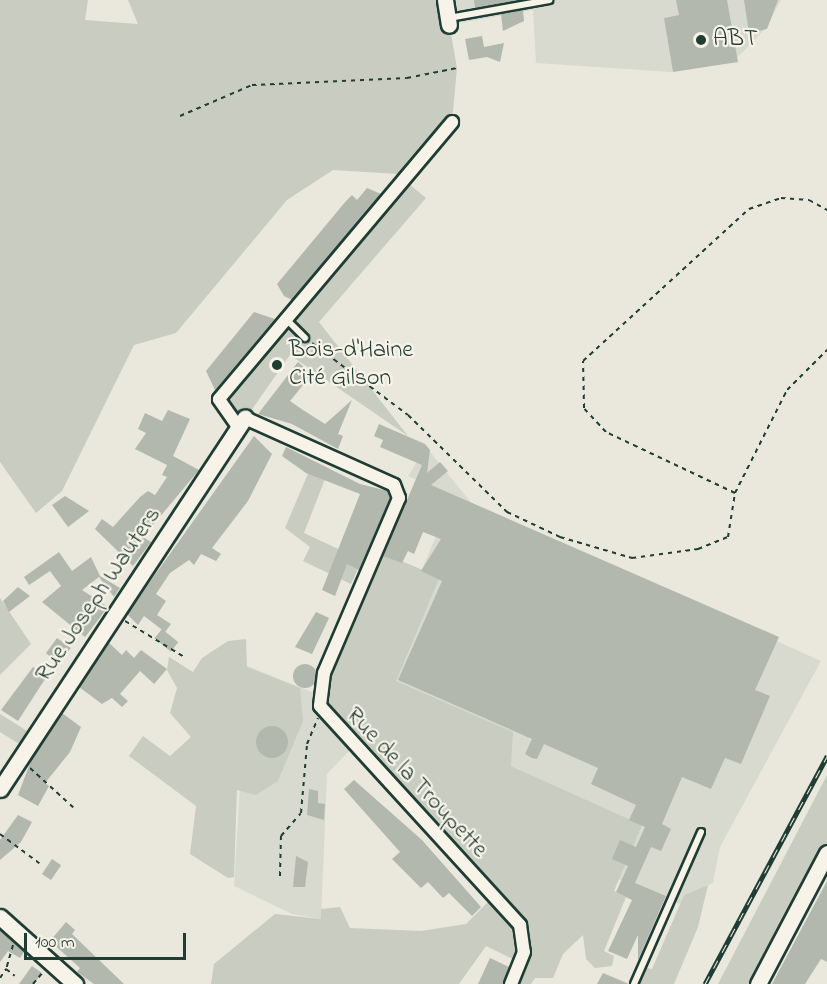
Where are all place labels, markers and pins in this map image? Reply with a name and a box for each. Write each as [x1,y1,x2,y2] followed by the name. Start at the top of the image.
[713,26,758,54] place label: ABT
[694,33,708,47] marker: ABT
[289,337,413,393] place label: Bois-d'Haine Cité Gilson
[270,358,284,372] marker: Bois-d'Haine Cité Gilson

